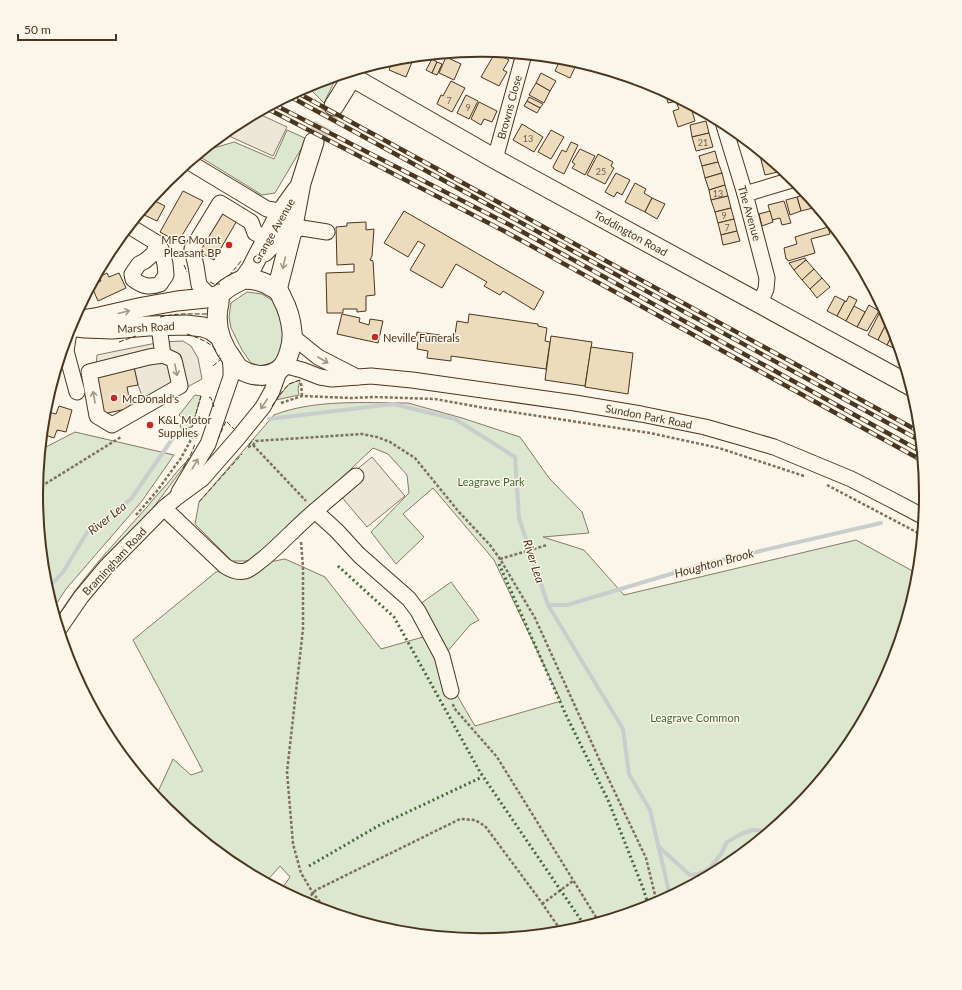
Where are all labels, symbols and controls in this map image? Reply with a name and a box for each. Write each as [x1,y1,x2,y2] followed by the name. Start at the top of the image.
[18,16,116,42] scale bar
[24,22,51,37] text: 50 m
[494,73,524,141] street label: Browns Close
[446,95,452,106] house number: 7
[465,102,471,113] house number: 9
[523,133,533,144] house number: 13
[698,137,708,148] house number: 21
[596,166,606,177] house number: 25
[736,184,764,242] street label: The Avenue
[713,188,723,199] house number: 13
[249,196,297,266] street label: Grange Avenue
[592,208,670,258] street label: Toddington Road
[721,210,727,221] house number: 9
[724,222,730,233] house number: 7
[161,233,221,259] place label: MFG Mount Pleasant BP
[224,240,234,250] marker: MFG Mount Pleasant BP
[280,256,287,269] one-way arrow
[117,308,130,315] one-way arrow
[117,319,175,335] street label: Marsh Road
[383,331,460,344] place label: Neville Funerals
[370,332,380,342] marker: Neville Funerals
[316,356,328,364] one-way arrow
[173,363,181,376] one-way arrow
[90,391,98,404] one-way arrow
[122,392,179,405] place label: McDonald's
[109,393,119,403] marker: McDonald's
[260,399,268,410] one-way arrow
[604,401,694,431] street label: Sundon Park Road
[158,413,212,439] place label: K&L Motor Supplies
[145,420,155,430] marker: K&L Motor Supplies
[192,459,200,471] one-way arrow
[457,475,525,488] park label: Leagrave Park
[85,498,129,538] water label: River Lea
[79,524,149,598] street label: Bramingham Road
[520,537,548,585] water label: River Lea
[673,545,756,581] water label: Houghton Brook
[650,711,740,724] park label: Leagrave Common

